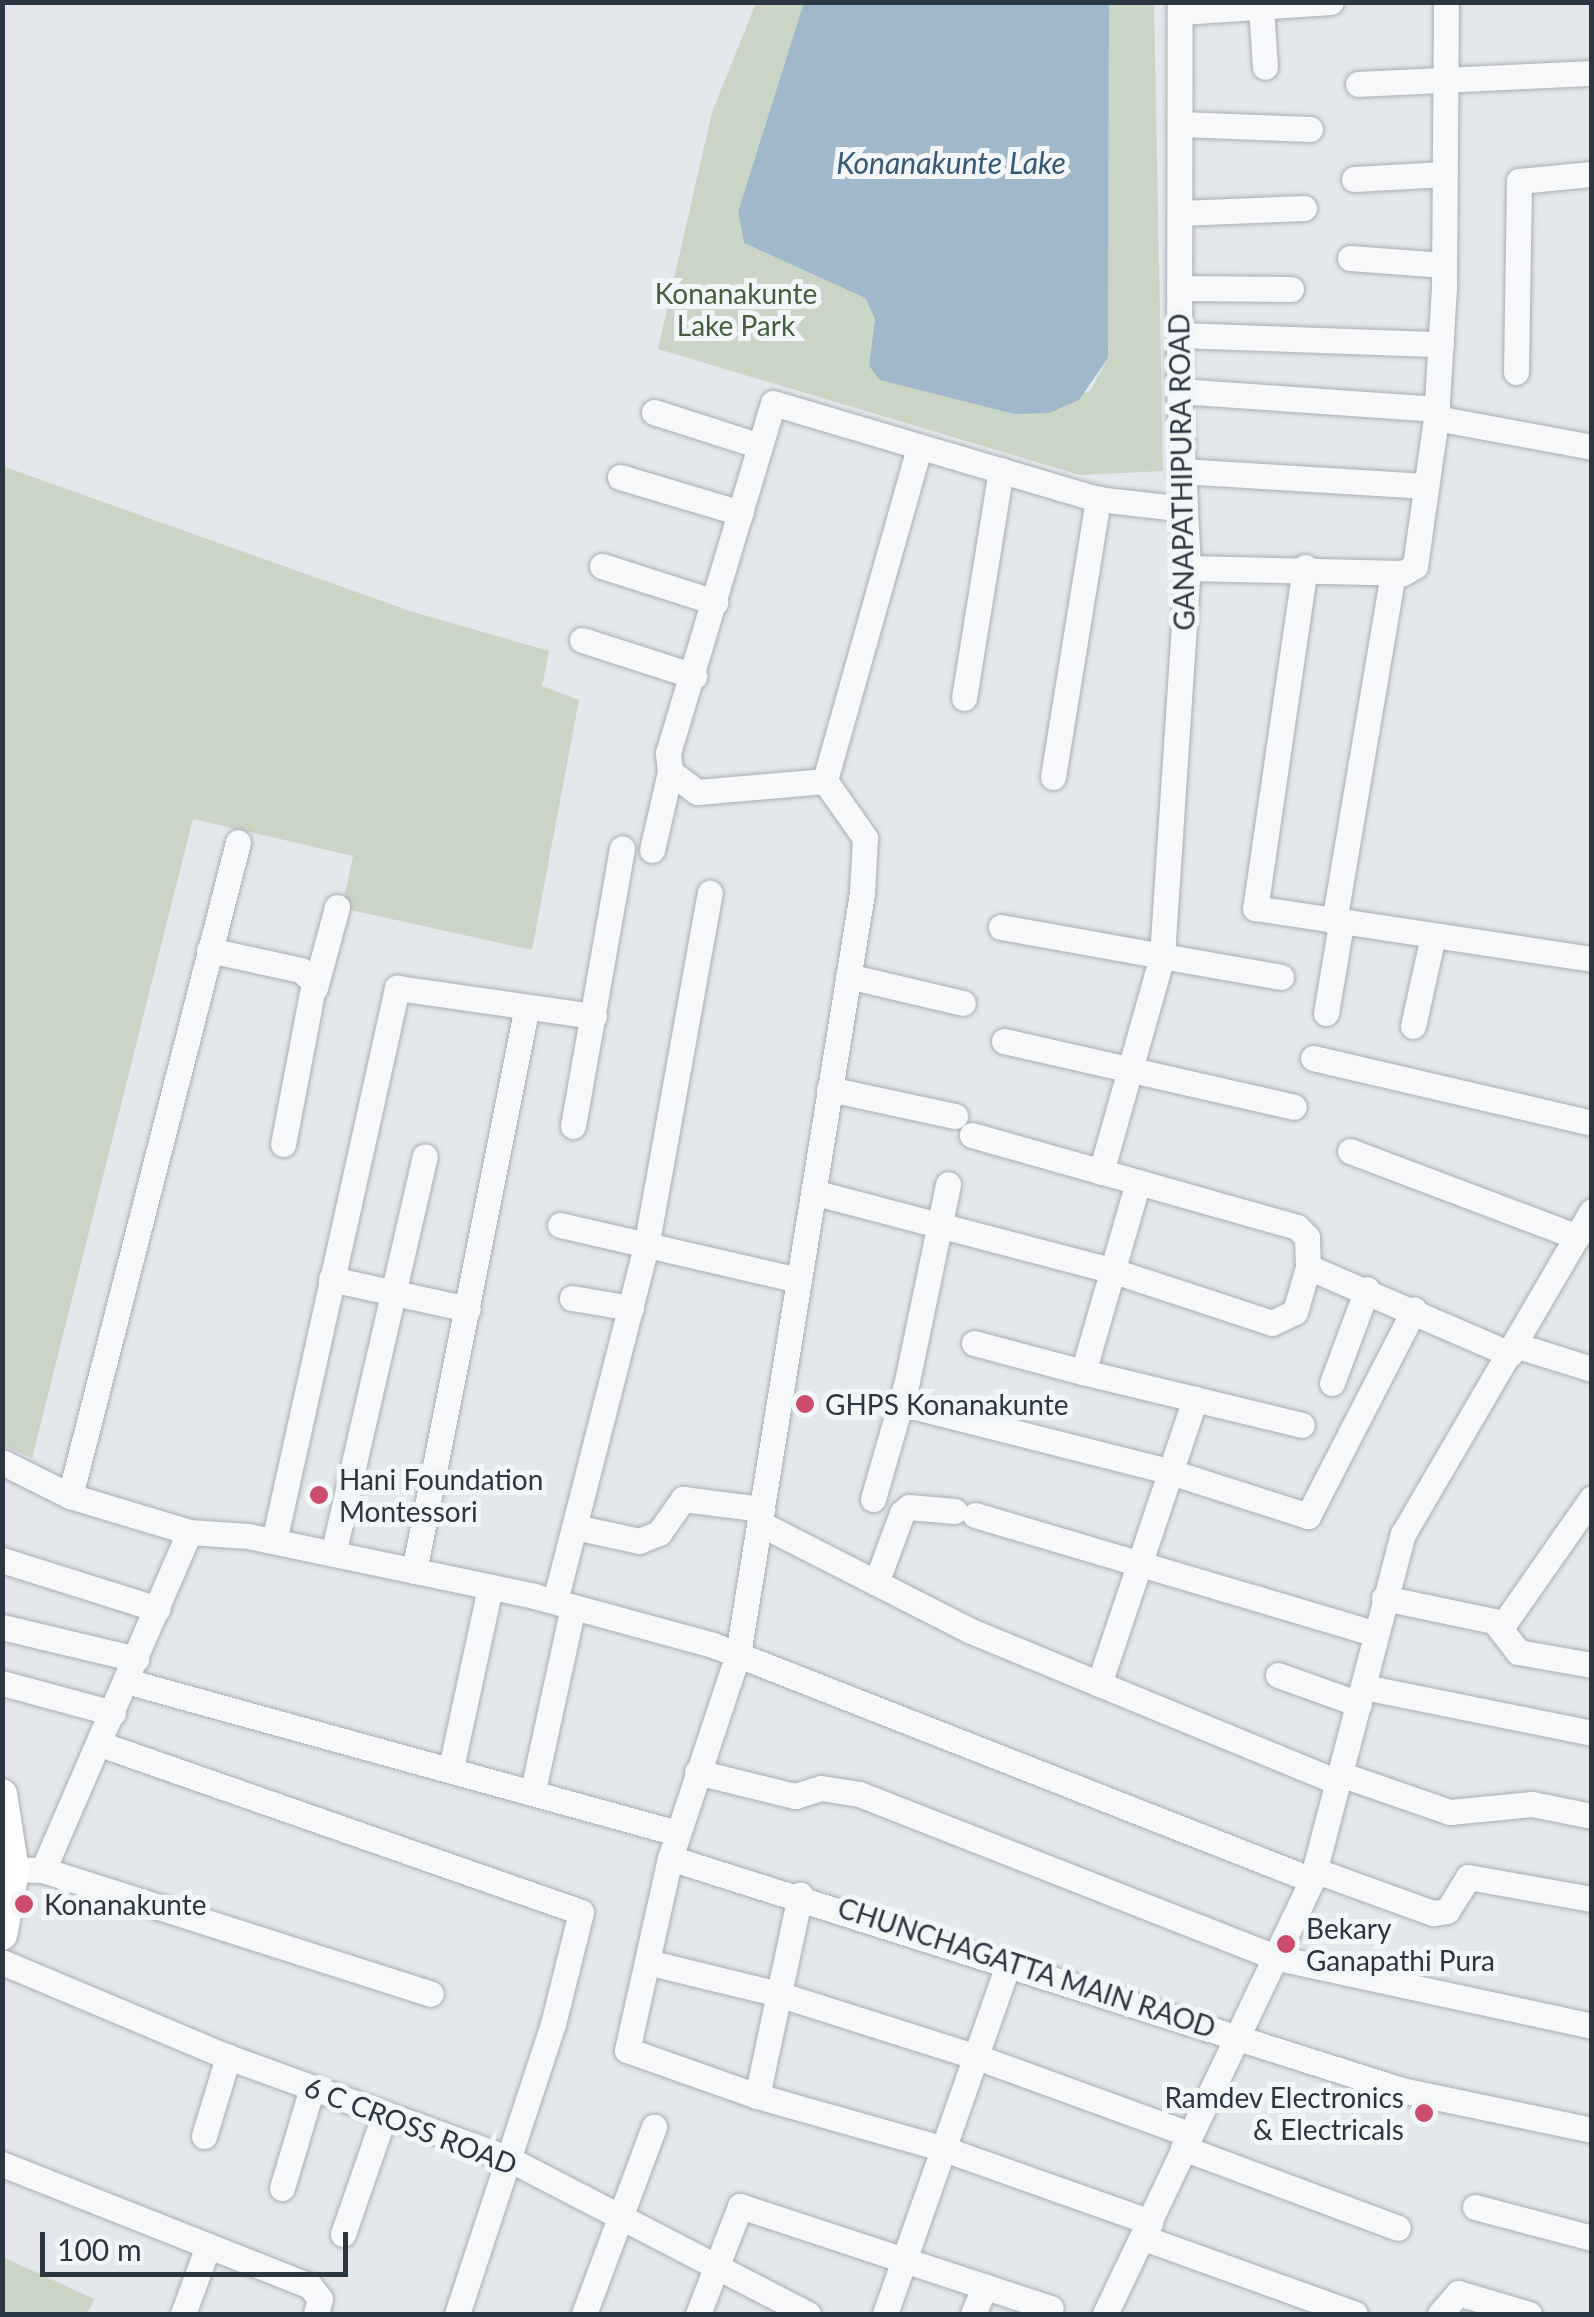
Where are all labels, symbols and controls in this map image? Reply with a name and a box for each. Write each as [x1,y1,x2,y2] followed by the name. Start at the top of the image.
[836,144,1066,180] water label: Konanakunte Lake
[655,276,817,342] park label: Konanakunte Lake Park
[1161,313,1201,631] street label: GANAPATHIPURA ROAD
[825,1387,1068,1421] place label: GHPS Konanakunte
[794,1393,816,1415] marker: GHPS Konanakunte
[339,1462,543,1528] place label: Hani Foundation Montessori
[308,1484,330,1506] marker: Hani Foundation Montessori
[44,1887,206,1921] place label: Konanakunte
[833,1890,1221,2044] street label: CHUNCHAGATTA MAIN RAOD
[13,1893,35,1915] marker: Konanakunte
[1306,1911,1495,1977] place label: Bekary Ganapathi Pura
[1275,1933,1297,1955] marker: Bekary Ganapathi Pura
[300,2069,522,2181] street label: 6 C CROSS ROAD
[1164,2080,1404,2146] place label: Ramdev Electronics & Electricals
[1413,2102,1435,2124] marker: Ramdev Electronics & Electricals
[45,2212,352,2274] scale bar
[57,2231,142,2267] text: 100 m

